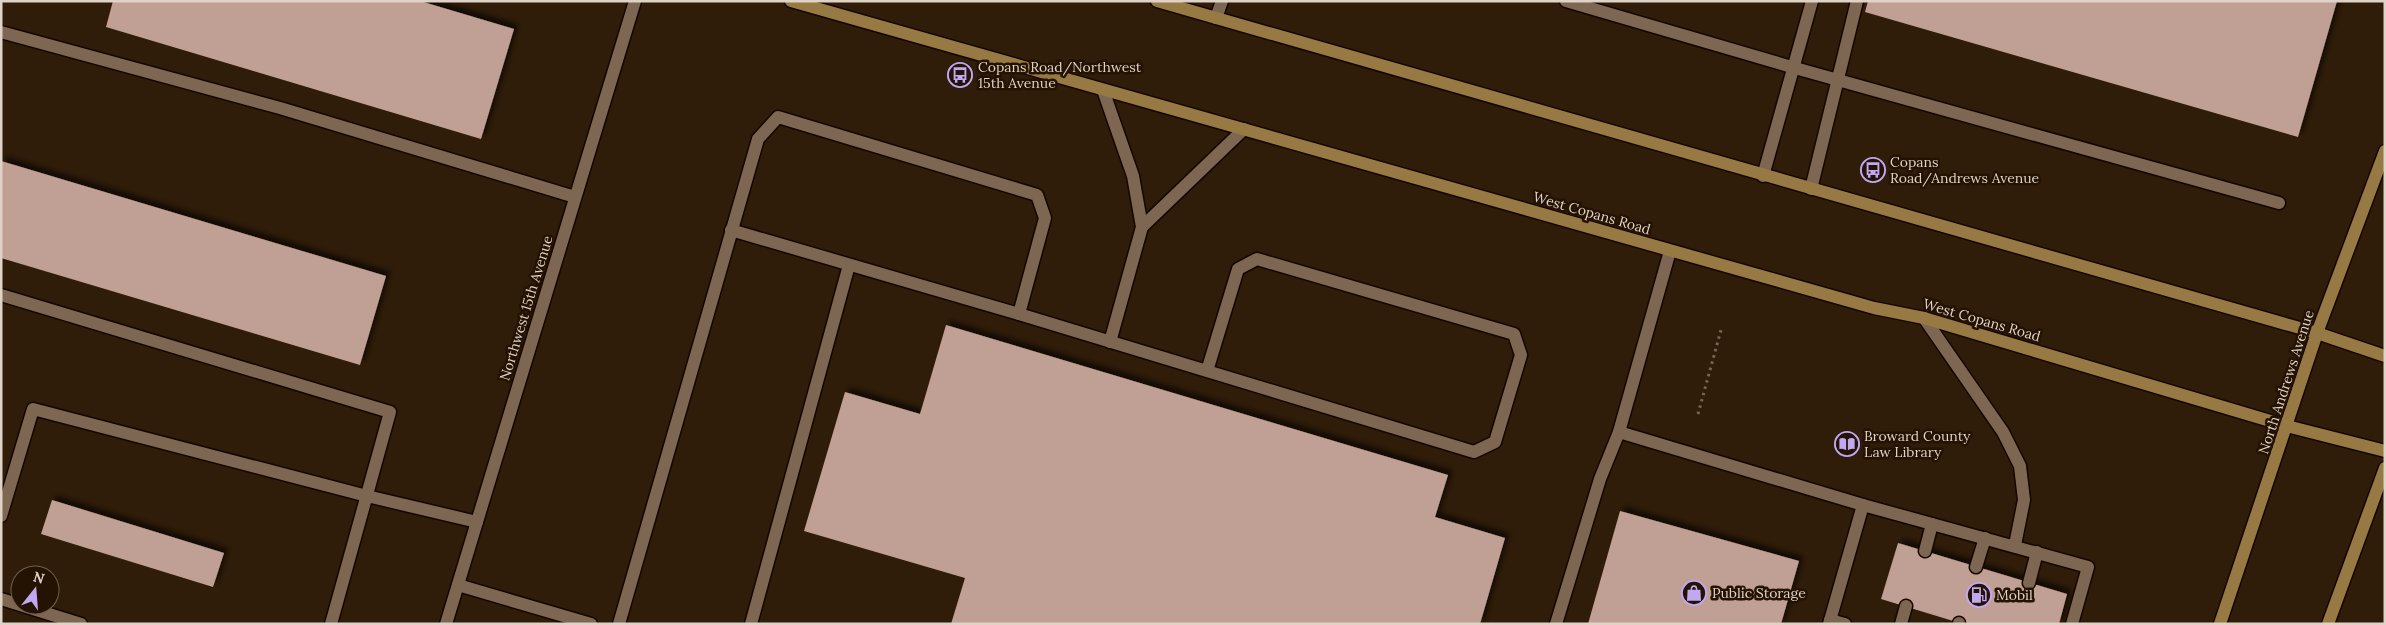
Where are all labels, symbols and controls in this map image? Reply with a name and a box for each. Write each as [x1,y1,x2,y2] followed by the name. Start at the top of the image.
[978,58,1142,92] place label: Copans Road/Northwest 15th Avenue
[947,62,973,88] bus stop icon: Copans Road/Northwest 15th Avenue
[1890,153,2040,187] place label: Copans Road/Andrews Avenue
[1860,157,1886,183] bus stop icon: Copans Road/Andrews Avenue
[1531,188,1653,238] street label: West Copans Road
[495,233,557,383] street label: Northwest 15th Avenue
[1921,295,2043,345] street label: West Copans Road
[2254,307,2318,456] street label: North Andrews Avenue
[1864,427,1971,461] place label: Broward County Law Library
[1834,431,1860,457] library icon: Broward County Law Library
[10,565,60,615] north arrow
[31,567,47,588] text: N
[1681,580,1707,606] shop icon: Public Storage
[1966,582,1992,608] fuel station icon: Mobil
[1712,584,1806,602] place label: Public Storage
[1996,586,2033,604] place label: Mobil

